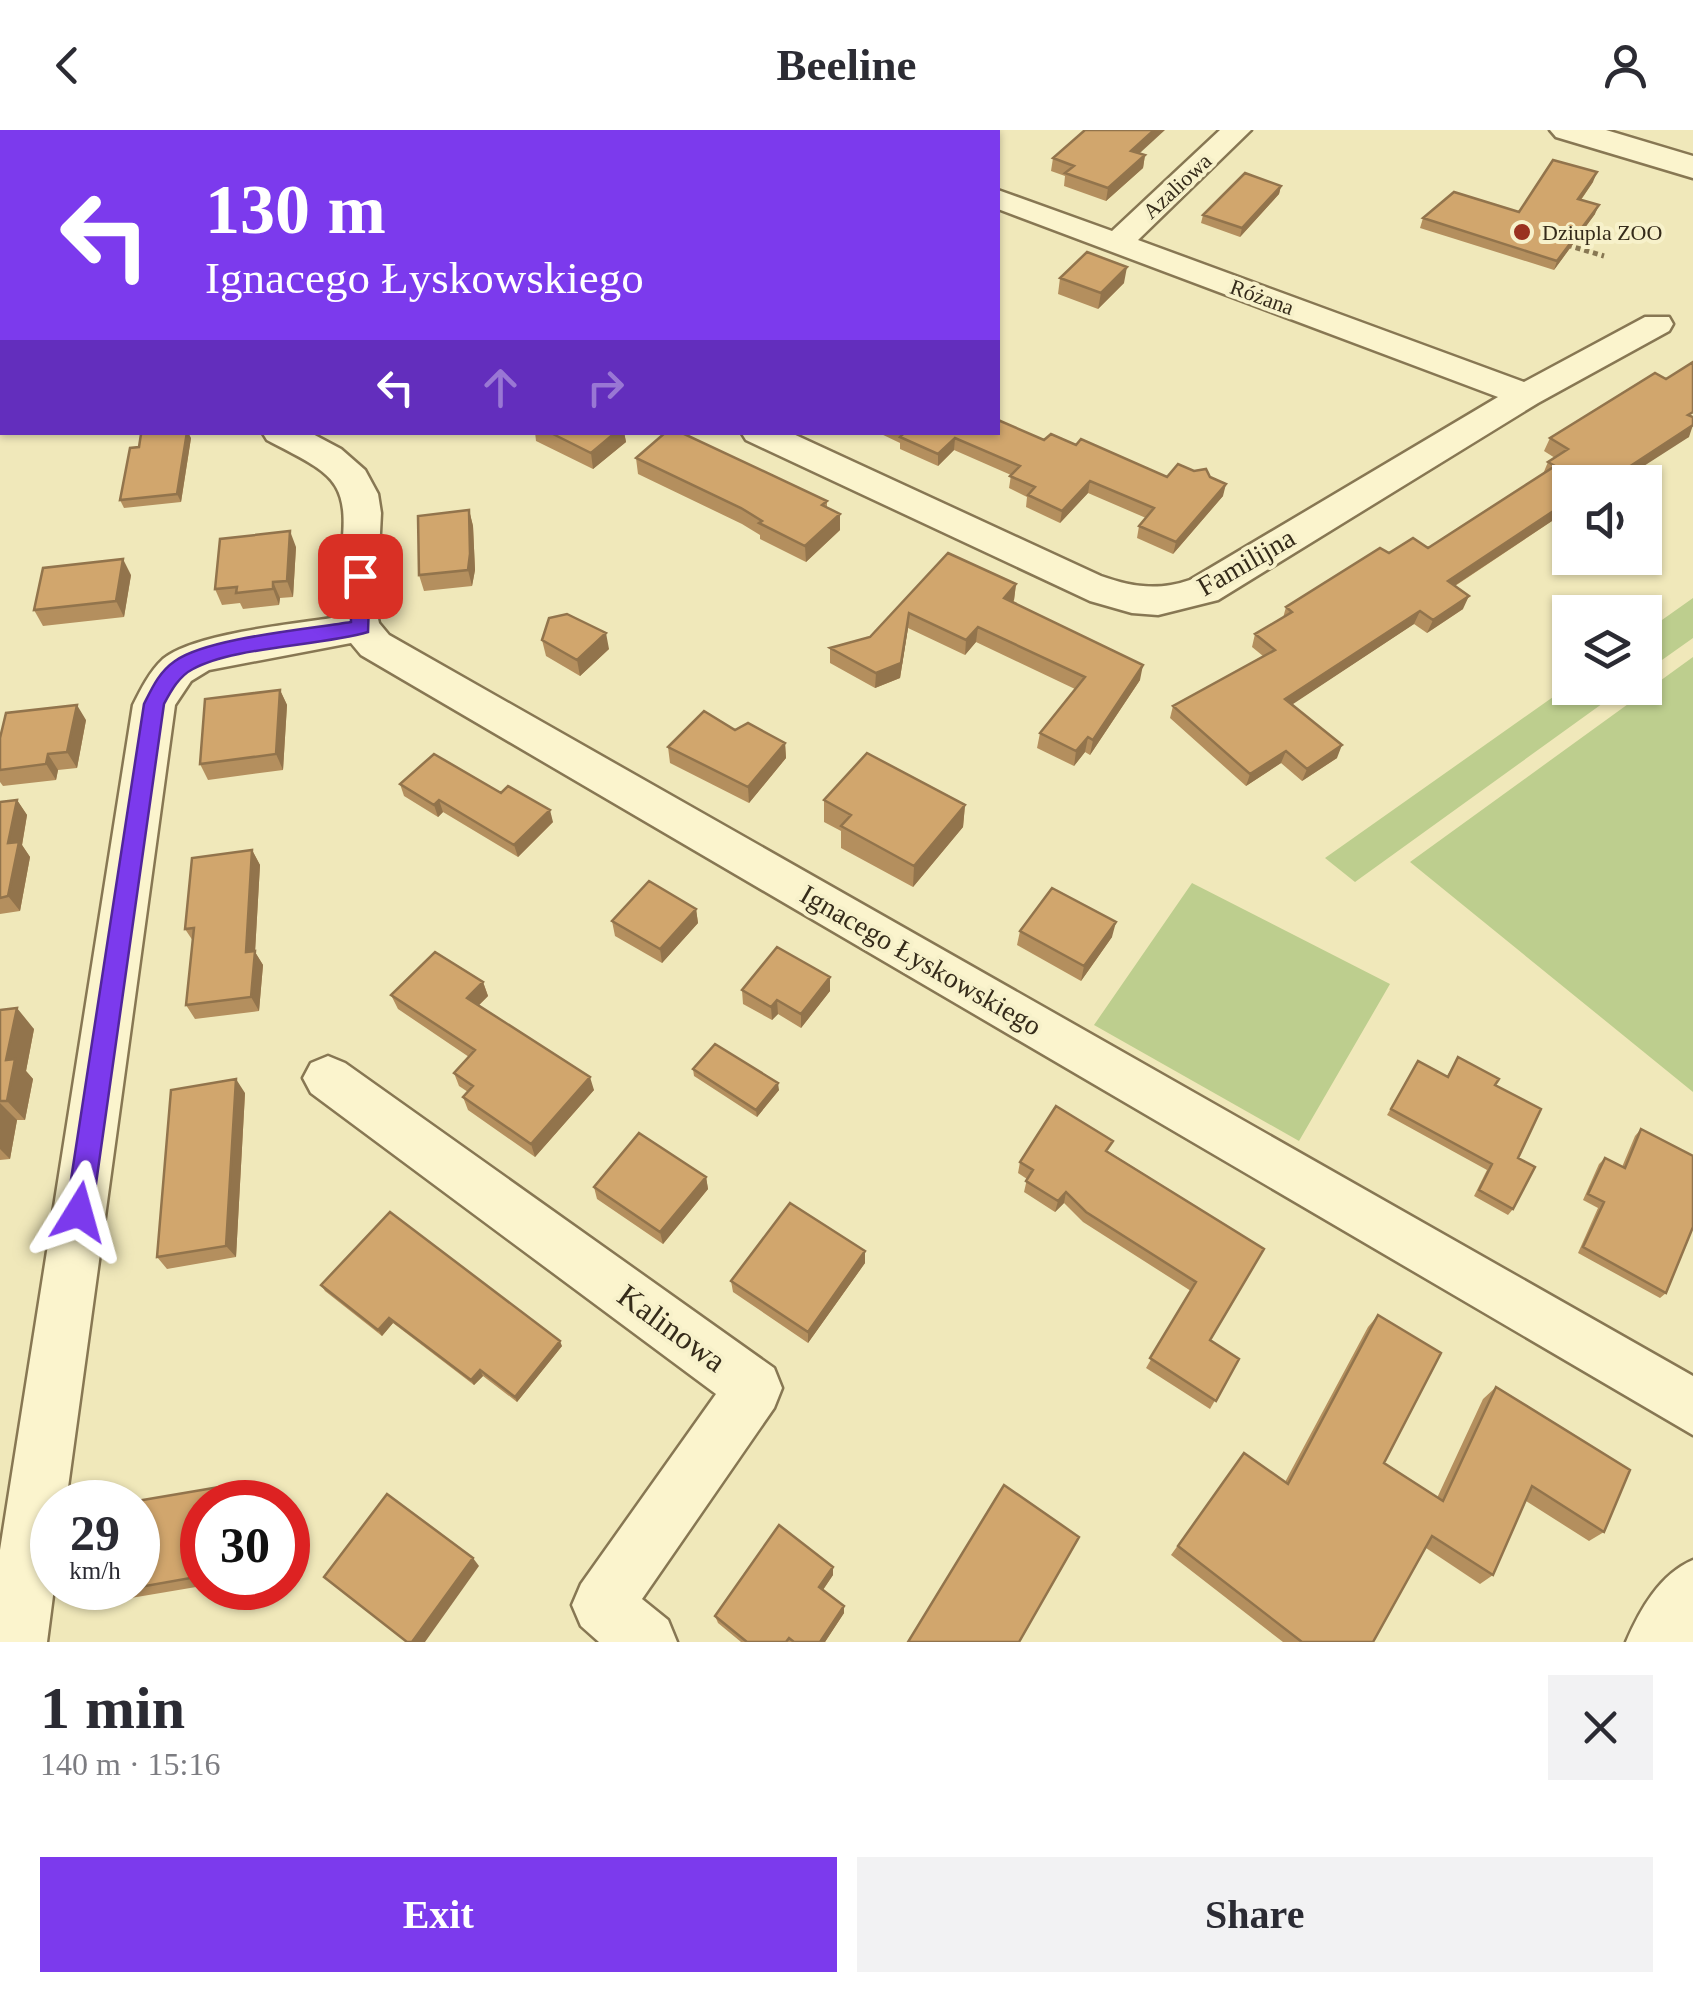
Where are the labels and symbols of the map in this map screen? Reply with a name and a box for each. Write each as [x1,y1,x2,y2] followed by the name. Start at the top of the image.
[1138,148,1217,224] street label: Azaliowa
[1542,220,1662,245] place label: Dziupla ZOO
[1511,221,1533,243] marker: Dziupla ZOO
[1227,274,1297,320] street label: Różana
[1192,521,1301,602] street label: Familijna
[318,534,403,619] pin
[795,878,1047,1042] street label: Ignacego Łyskowskiego
[27,1160,131,1264] position arrow
[611,1277,733,1379] street label: Kalinowa
[180,1480,310,1610] speed limit sign: 30

